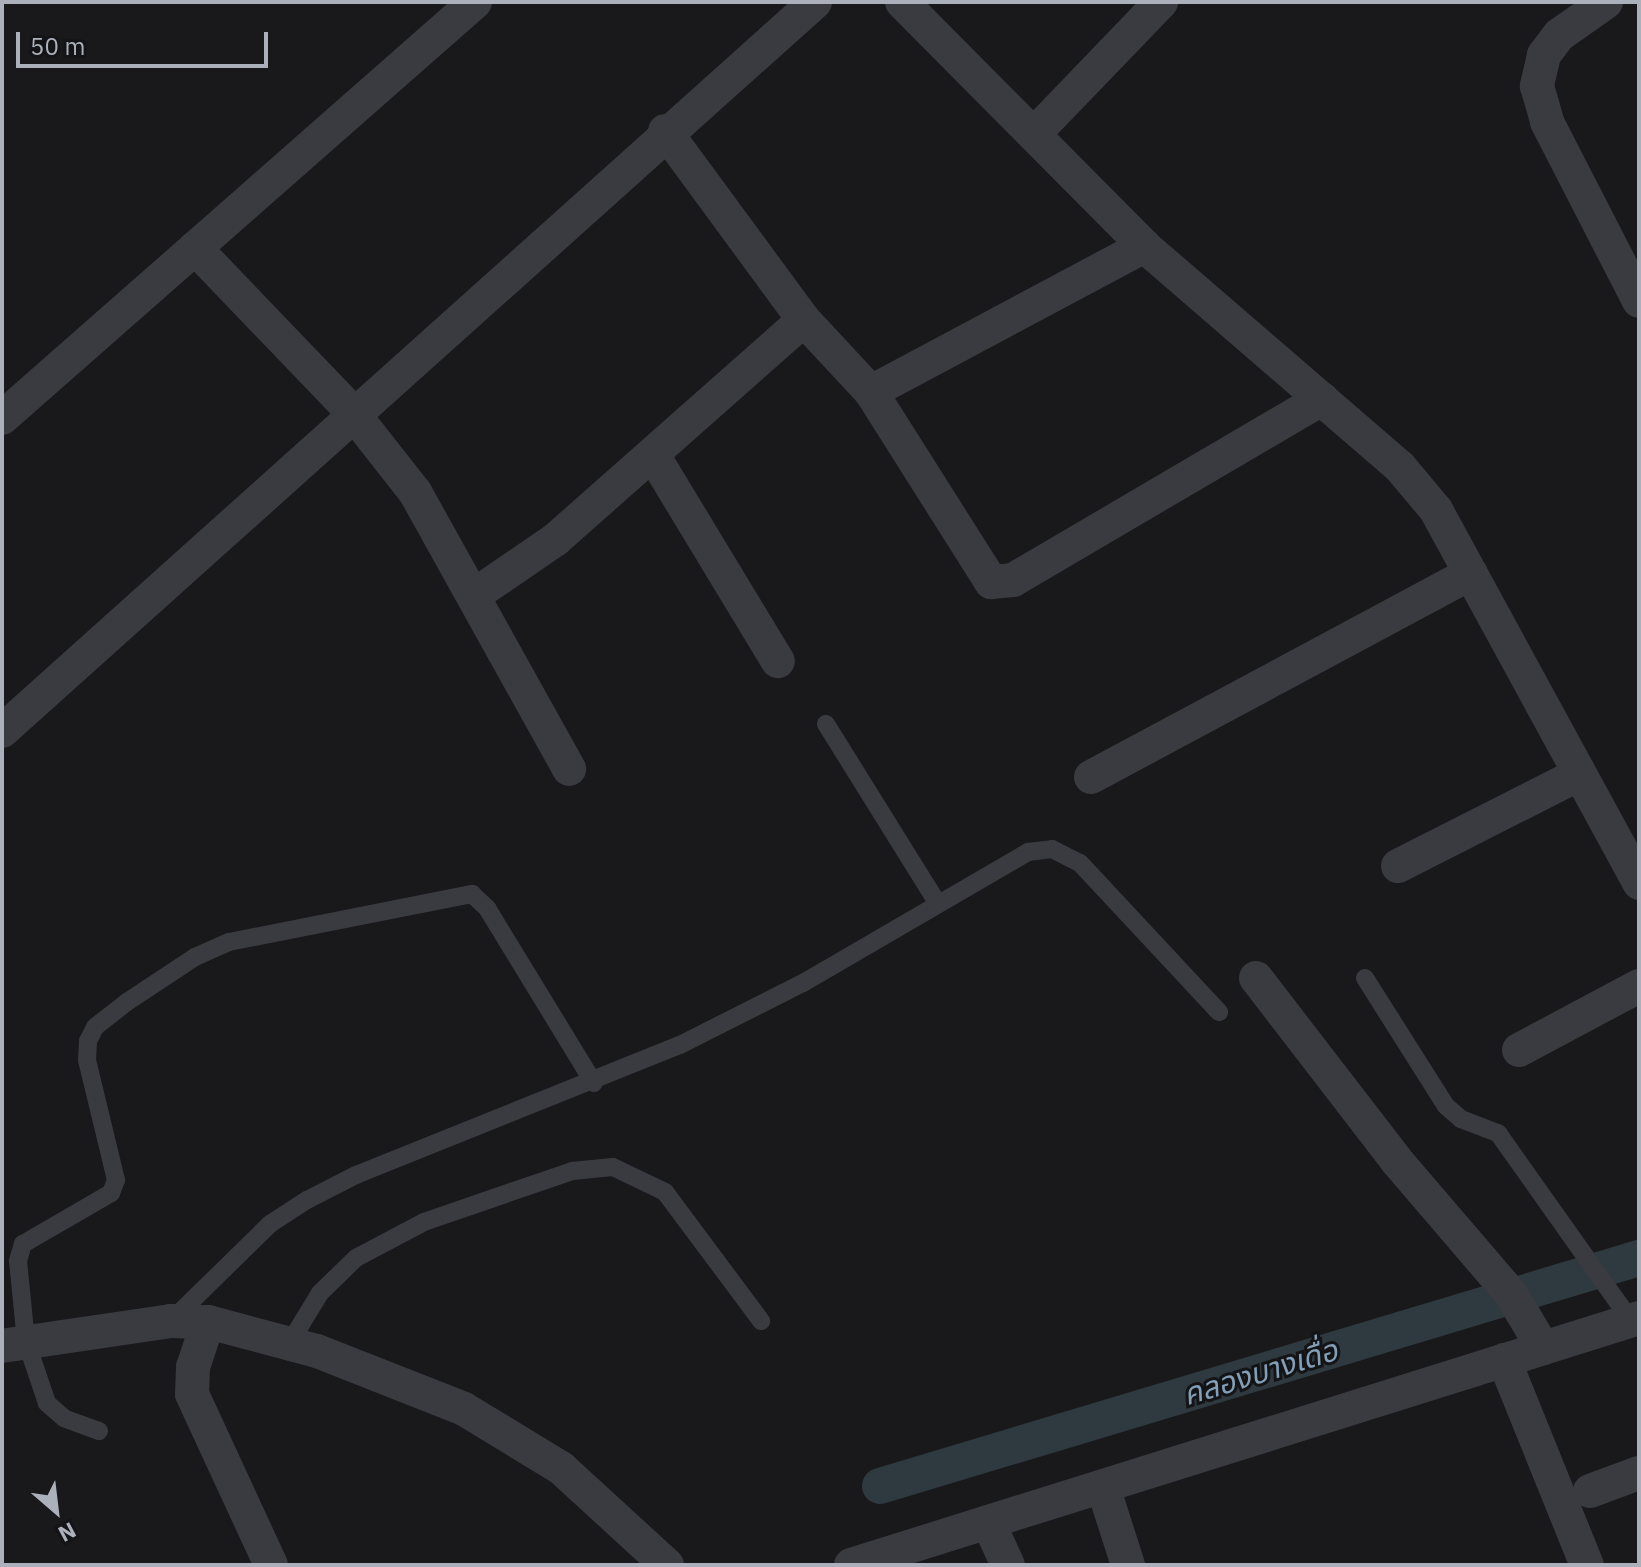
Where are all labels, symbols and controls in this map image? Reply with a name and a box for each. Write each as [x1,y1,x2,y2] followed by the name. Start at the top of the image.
[20,16,272,66] scale bar
[30,30,85,62] text: 50 m
[1178,1331,1342,1413] water label: คลองบางเดื่อ
[16,1471,96,1551] north arrow
[54,1516,81,1549] text: N

